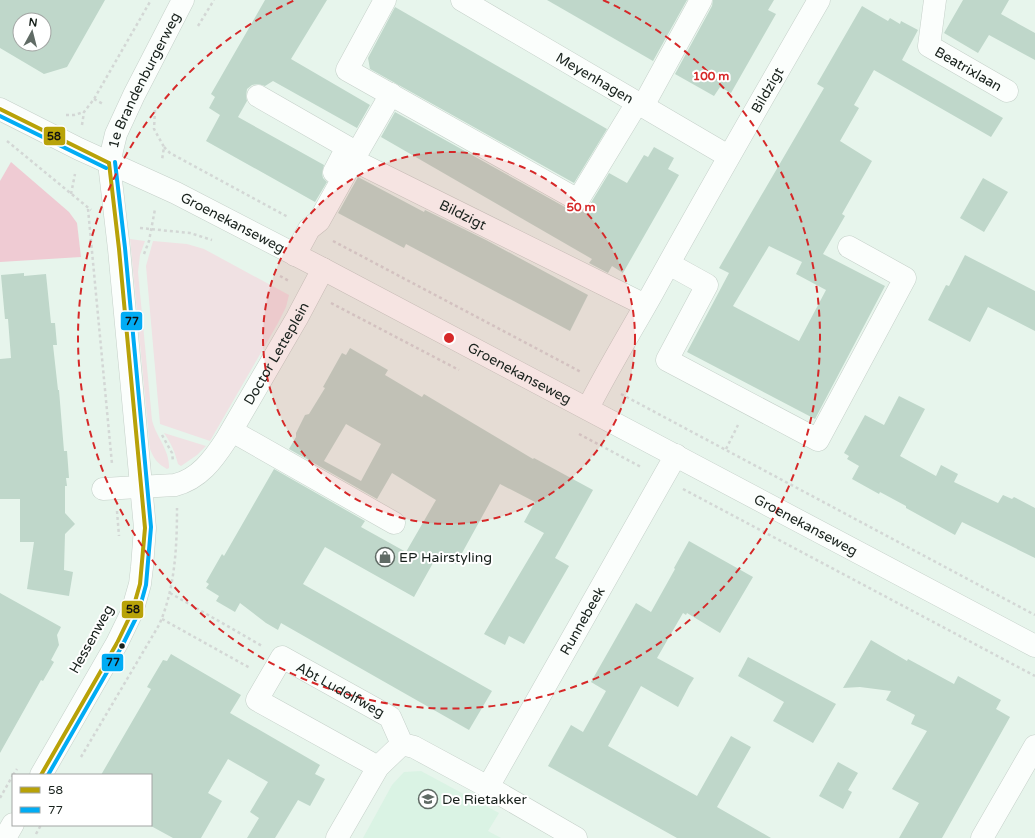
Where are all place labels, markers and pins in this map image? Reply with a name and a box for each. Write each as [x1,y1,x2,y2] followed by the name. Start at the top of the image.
[442,331,456,345] centre of rings
[374,546,396,568] shop icon: EP Hairstyling
[399,549,492,566] place label: EP Hairstyling
[117,641,127,651] unlabelled marker
[417,788,439,810] school or university icon: De Rietakker
[442,791,527,808] place label: De Rietakker

